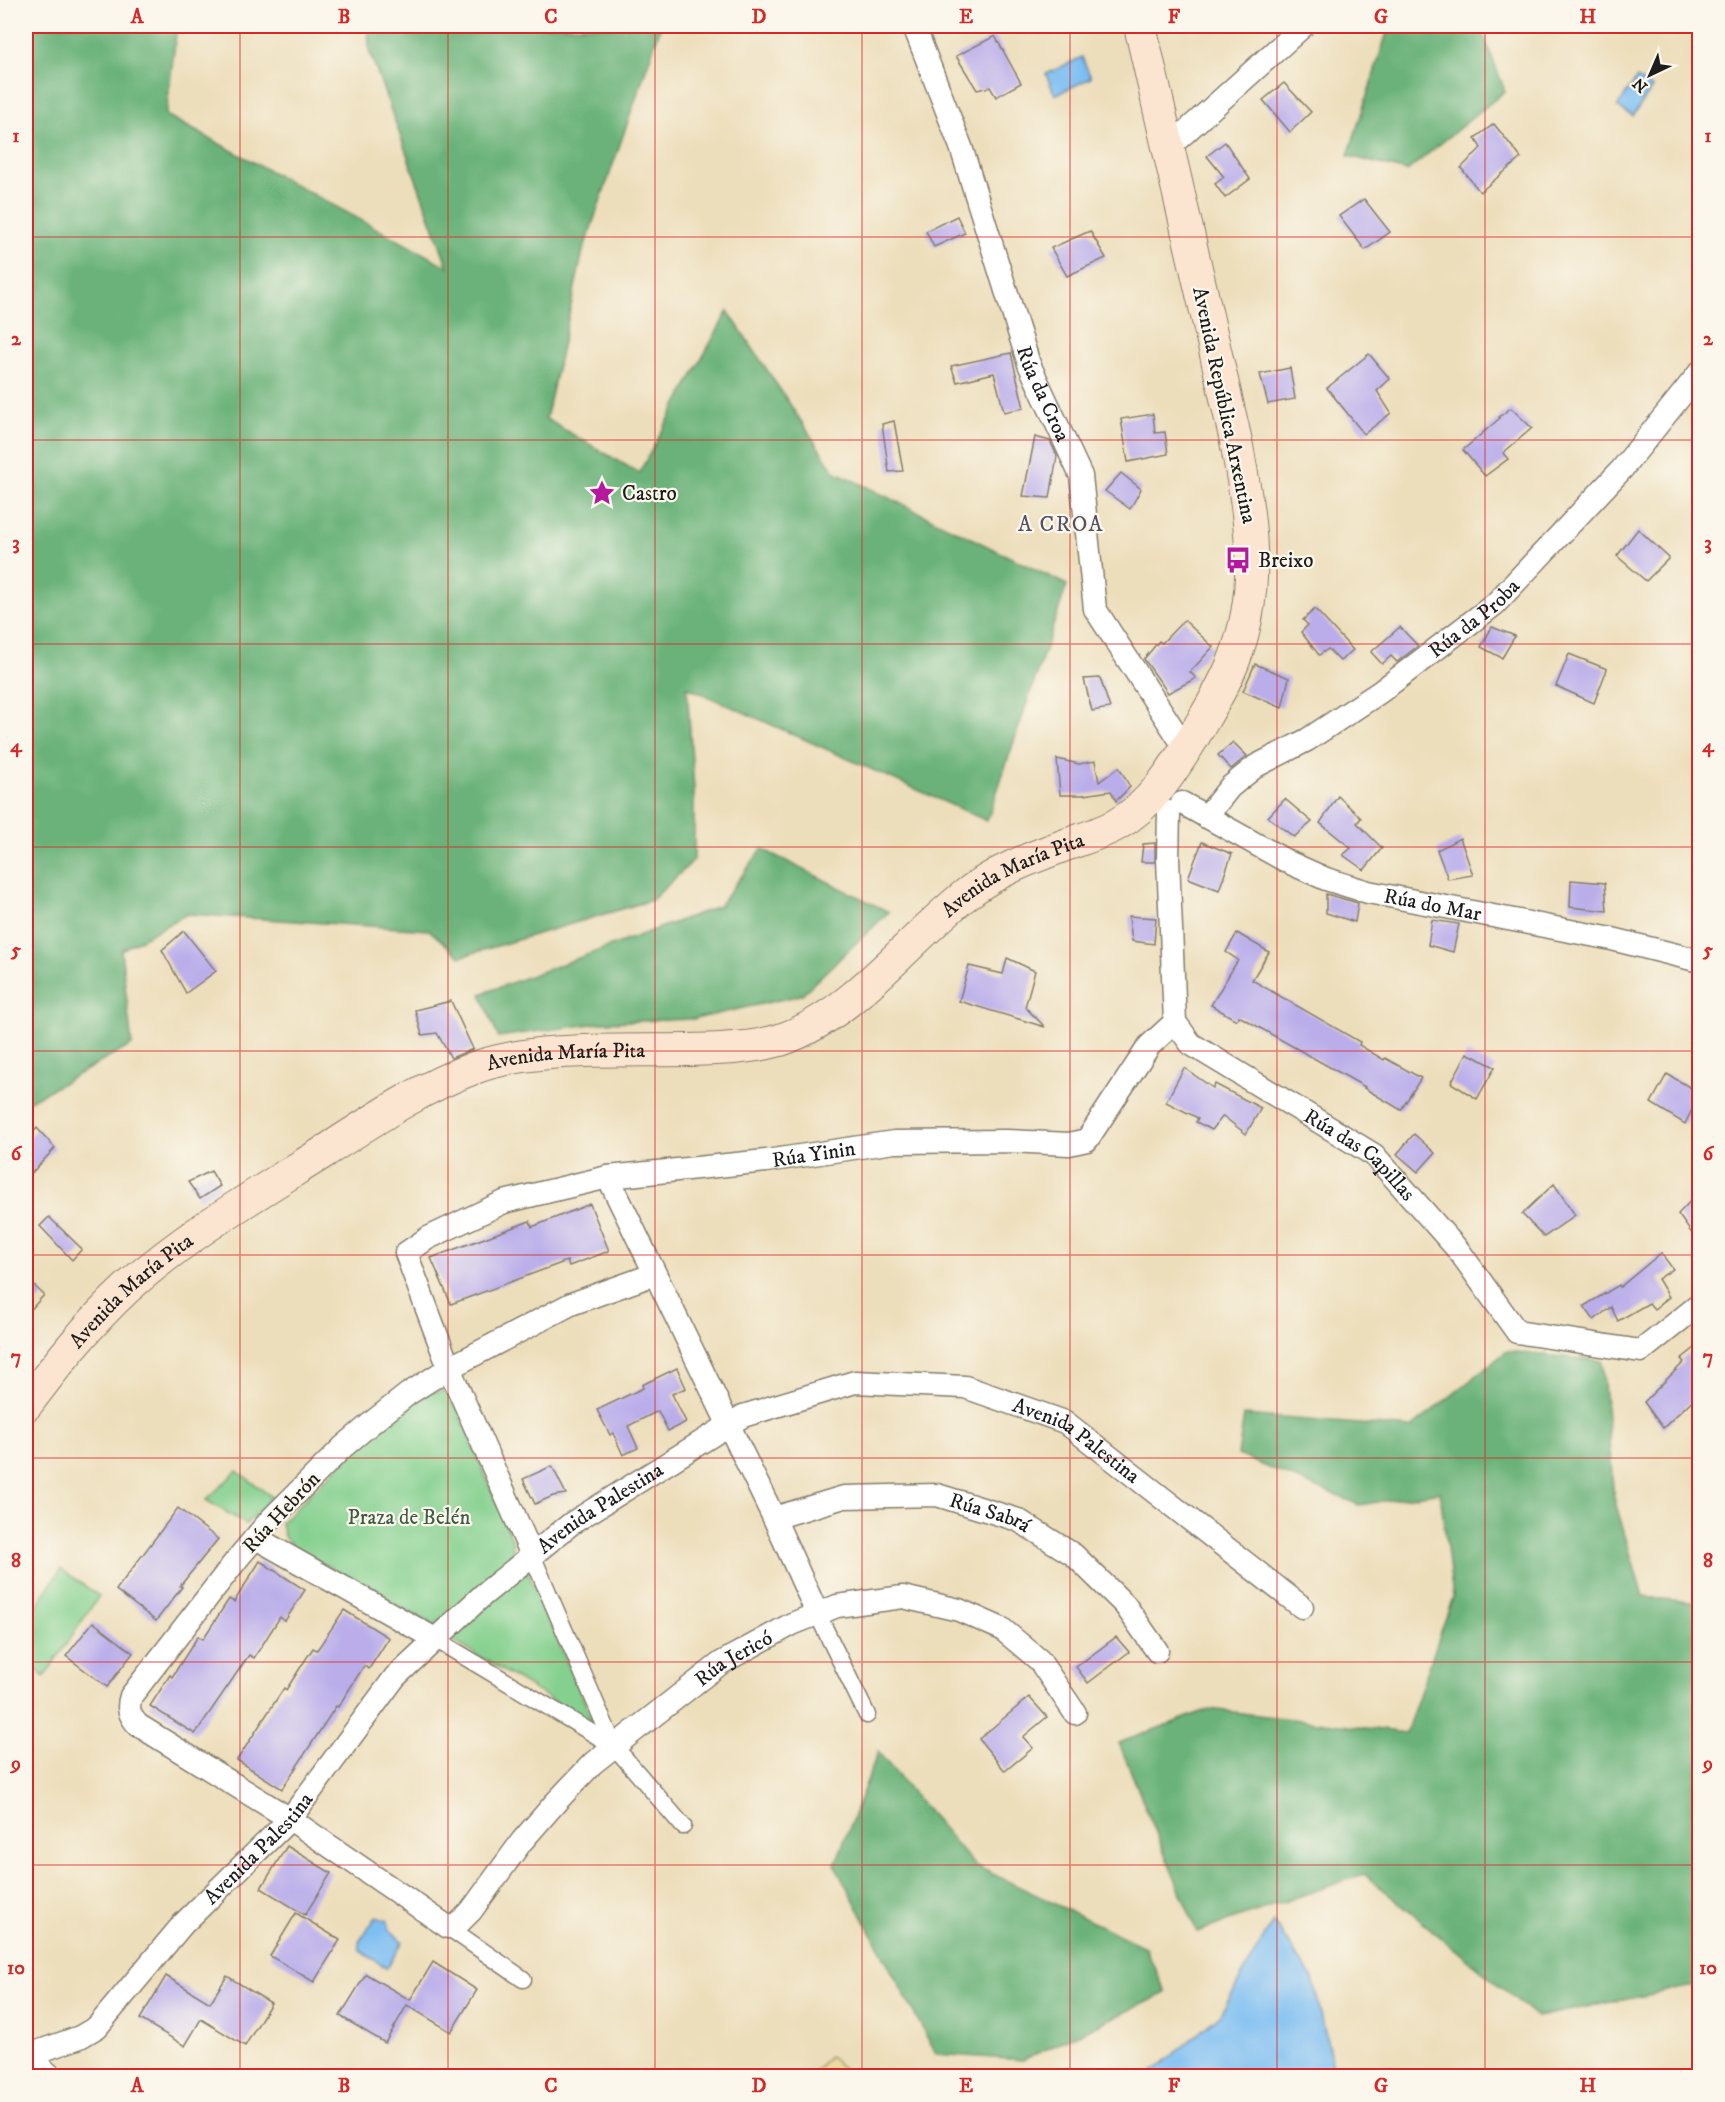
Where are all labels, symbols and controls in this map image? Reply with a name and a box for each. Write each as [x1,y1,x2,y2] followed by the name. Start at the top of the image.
[130,5,145,30] text: A
[338,5,350,30] text: B
[544,5,558,30] text: C
[752,5,767,30] text: D
[959,5,973,30] text: E
[1168,5,1181,30] text: F
[1374,5,1388,30] text: G
[1580,5,1597,30] text: H
[1620,45,1680,105] north arrow
[1629,73,1652,97] text: N
[12,124,20,149] text: 1
[1704,124,1712,149] text: 1
[1186,284,1262,526] street label: Avenida República Arxentina
[11,327,22,352] text: 2
[1703,327,1714,352] text: 2
[1010,343,1075,446] street label: Rúa da Croa
[587,478,617,508] place icon: Castro
[622,481,677,507] place label: Castro
[1018,511,1104,538] district label: A CROA
[12,531,20,556] text: 3
[1704,531,1712,556] text: 3
[1223,545,1253,575] bus stop icon: Breixo
[1258,548,1314,574] place label: Breixo
[1424,574,1526,664] street label: Rúa da Proba
[10,734,23,759] text: 4
[1702,734,1715,759] text: 4
[936,827,1088,923] street label: Avenida María Pita
[1382,883,1484,928] street label: Rúa do Mar
[10,938,21,963] text: 5
[1702,938,1713,963] text: 5
[484,1038,645,1077] street label: Avenida María Pita
[1299,1104,1420,1207] street label: Rúa das Capillas
[771,1136,857,1174] street label: Rúa Yinin
[11,1142,23,1167] text: 6
[1703,1142,1715,1167] text: 6
[64,1228,199,1354] street label: Avenida María Pita
[11,1345,21,1370] text: 7
[1703,1345,1713,1370] text: 7
[1009,1393,1145,1490] street label: Avenida Palestina
[532,1457,668,1560] street label: Avenida Palestina
[237,1466,326,1559] street label: Rúa Hebrón
[946,1488,1036,1539] street label: Rúa Sabrá
[347,1505,471,1531] park label: Praza de Belén
[11,1549,21,1574] text: 8
[1703,1549,1713,1574] text: 8
[690,1625,777,1693] street label: Rúa Jericó
[9,1752,21,1777] text: 9
[1701,1752,1713,1777] text: 9
[199,1788,319,1910] street label: Avenida Palestina
[7,1956,25,1981] text: 10
[1699,1956,1717,1981] text: 10
[130,2074,145,2099] text: A
[338,2074,350,2099] text: B
[544,2074,558,2099] text: C
[752,2074,767,2099] text: D
[959,2074,973,2099] text: E
[1168,2074,1181,2099] text: F
[1374,2074,1388,2099] text: G
[1580,2074,1597,2099] text: H

